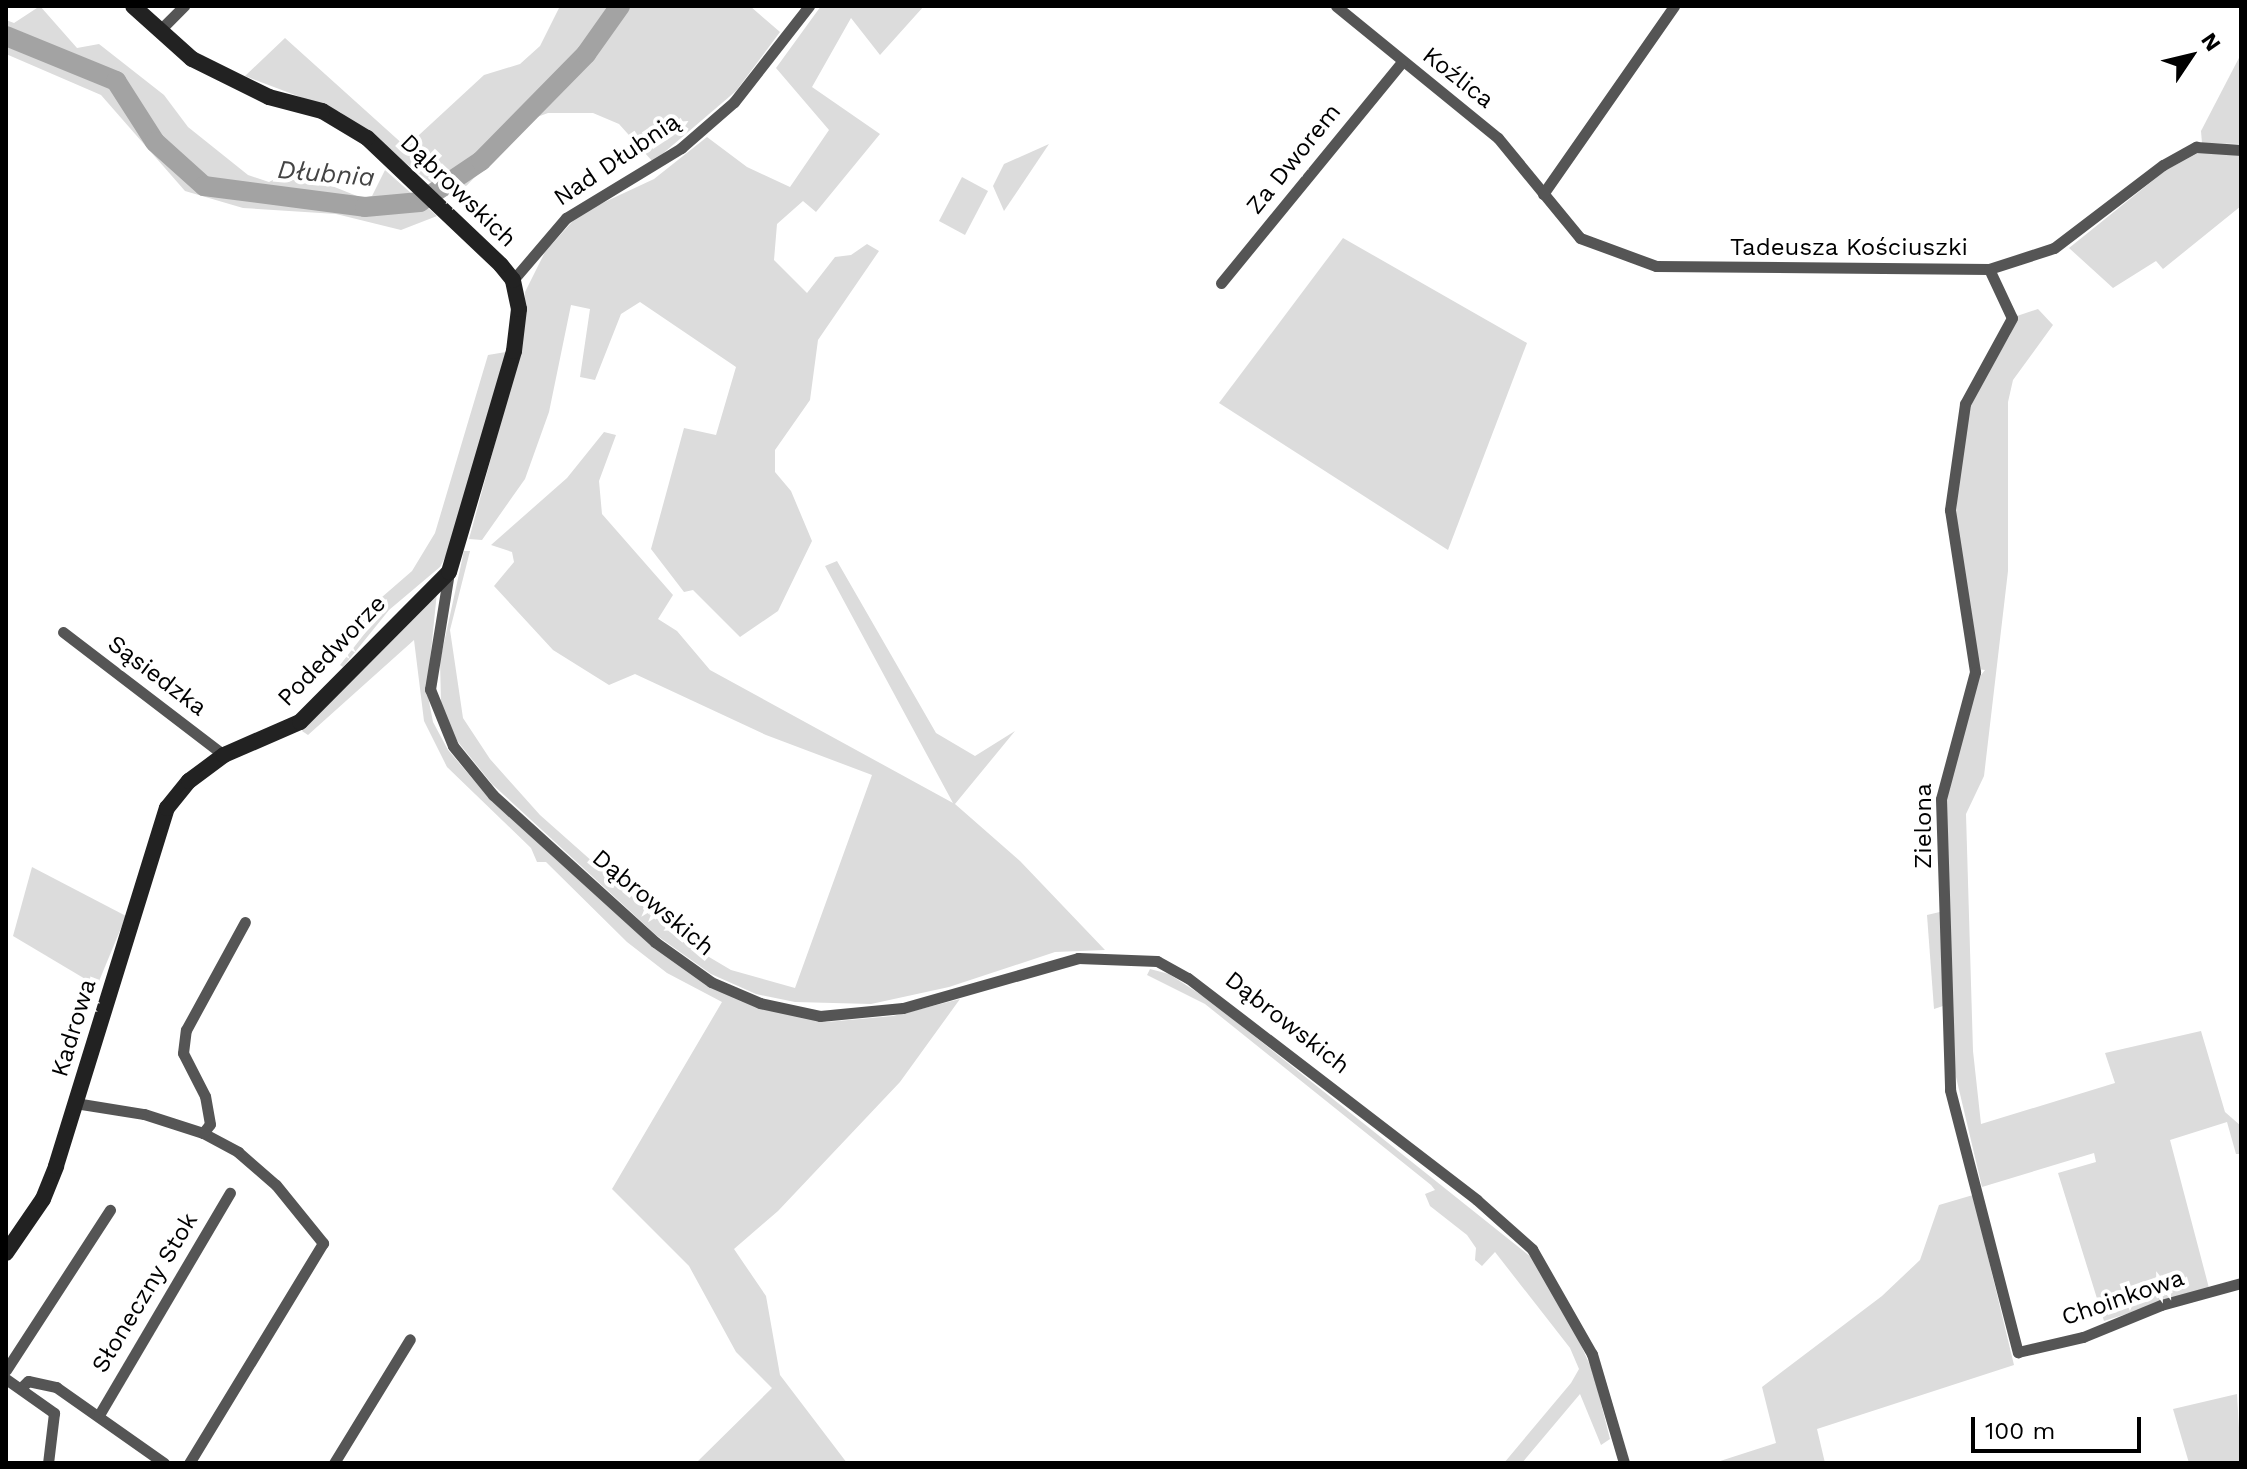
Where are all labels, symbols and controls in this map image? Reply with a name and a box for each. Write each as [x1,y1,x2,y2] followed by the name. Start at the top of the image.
[2151,16,2231,96] north arrow
[2196,28,2226,56] text: N
[1417,41,1499,115] street label: Koźlica
[1241,98,1347,220] street label: Za Dworem
[549,107,685,213] street label: Nad Dłubnią
[394,129,522,253] street label: Dąbrowskich
[276,154,376,194] water label: Dłubnia
[1730,234,1968,262] street label: Tadeusza Kościuszki
[272,590,392,712] street label: Podedworze
[102,629,212,723] street label: Sąsiedzka
[1910,783,1938,869] street label: Zielona
[586,844,720,962] street label: Dąbrowskich
[1219,965,1355,1081] street label: Dąbrowskich
[45,976,103,1080] street label: Kadrowa
[86,1207,204,1379] street label: Słoneczny Stok
[2058,1264,2188,1332] street label: Choinkowa
[1975,1401,2145,1451] scale bar
[1985,1417,2055,1445] text: 100 m

